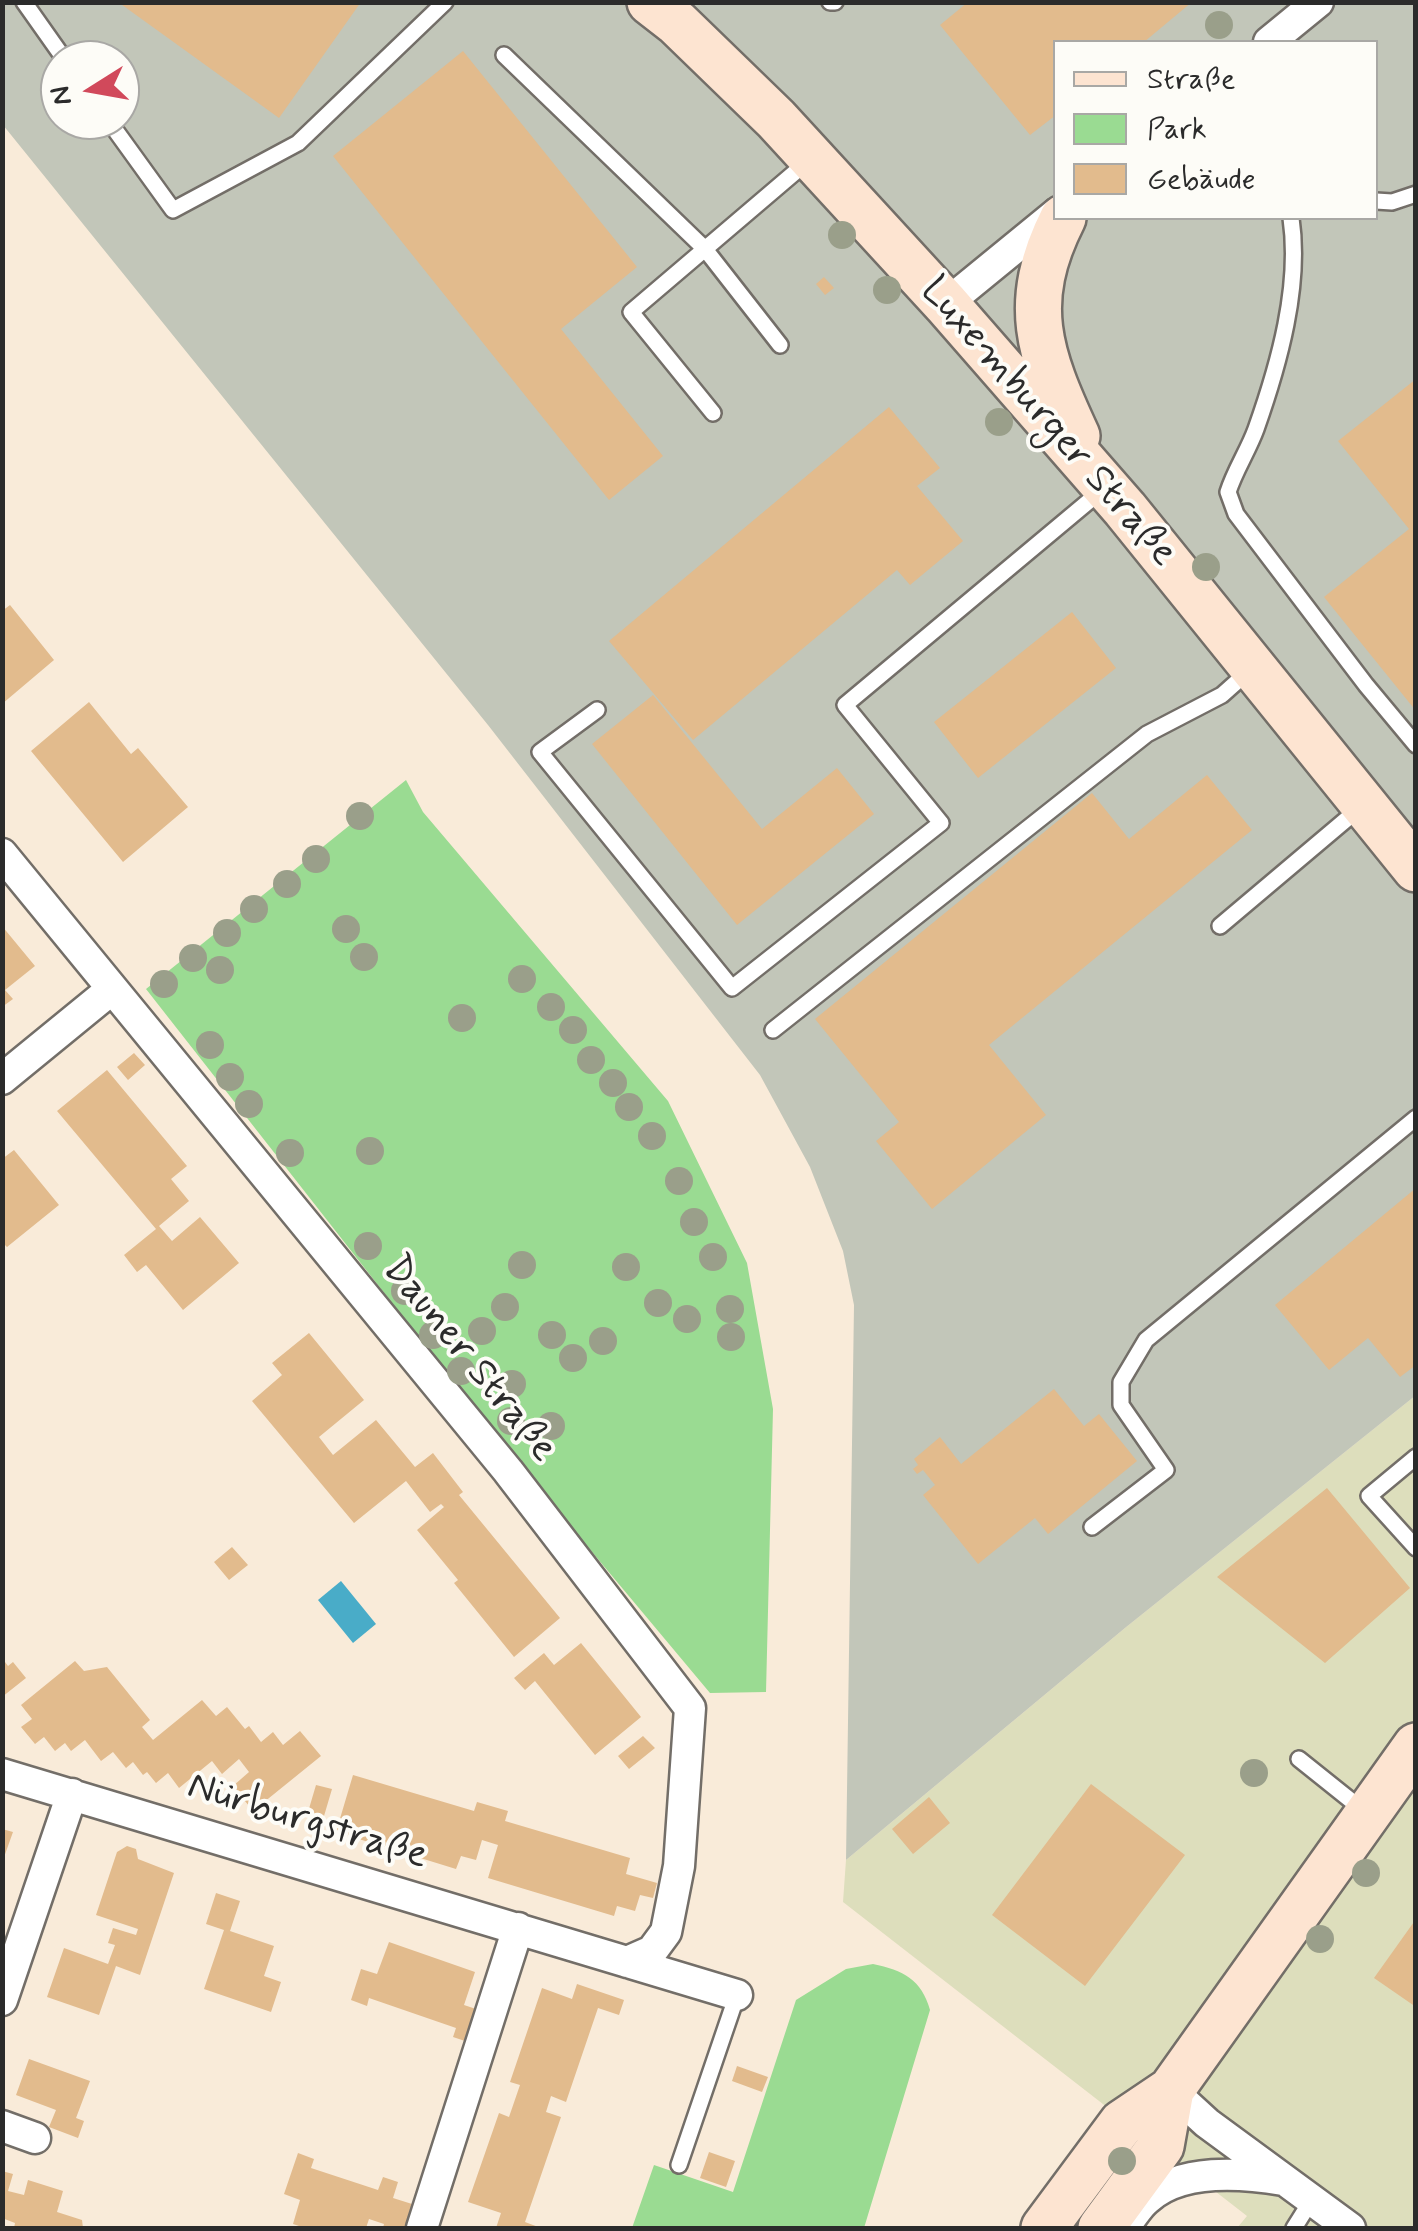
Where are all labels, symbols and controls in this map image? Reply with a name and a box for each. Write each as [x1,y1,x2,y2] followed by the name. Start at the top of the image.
[40,40,140,140] north arrow
[1053,40,1378,220] legend
[1147,60,1235,99] text: Straße
[42,83,82,108] text: N
[1147,110,1207,149] text: Park
[1147,160,1255,199] text: Gebäude
[908,268,1186,578] street label: Luxemburger Straße
[370,1247,566,1473] street label: Dauner Straße
[181,1764,433,1882] street label: Nürburgstraße

